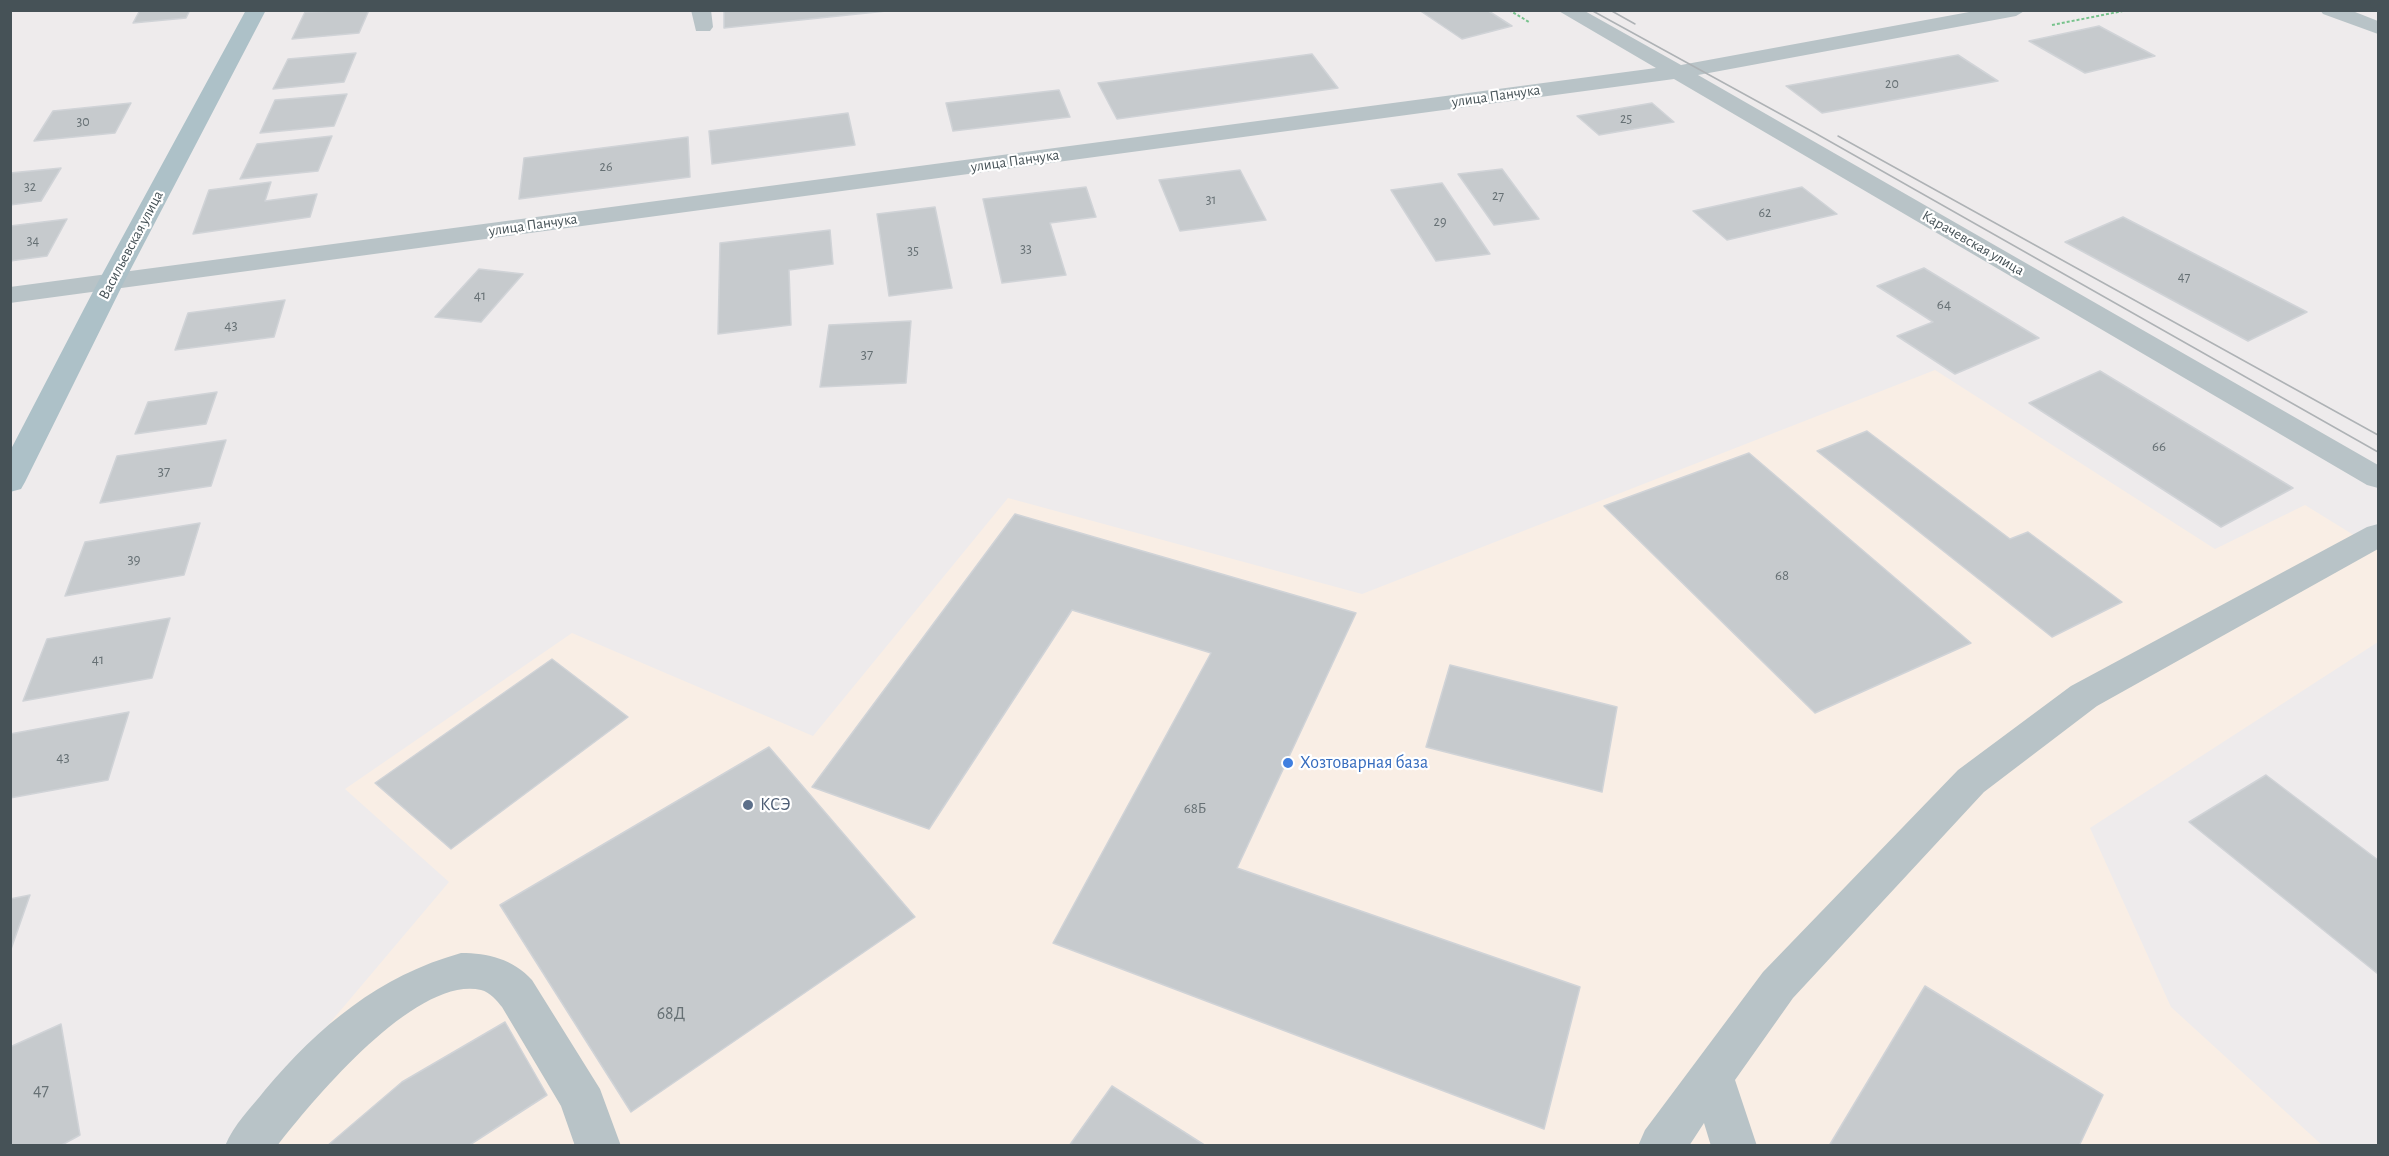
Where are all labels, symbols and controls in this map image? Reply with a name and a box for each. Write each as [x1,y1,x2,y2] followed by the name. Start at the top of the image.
[1885,76,1899,92] house number: 20
[1451,81,1541,111] street label: улица Панчука
[1620,111,1632,127] house number: 25
[76,114,90,130] house number: 30
[970,146,1060,176] street label: улица Панчука
[600,159,612,175] house number: 26
[24,179,36,195] house number: 32
[95,188,167,302] street label: Васильевская улица
[1492,188,1504,204] house number: 27
[1206,192,1216,208] house number: 31
[1759,205,1771,221] house number: 62
[1919,206,2027,280] street label: Карачевская улица
[488,210,578,240] street label: улица Панчука
[1434,214,1446,230] house number: 29
[27,233,39,249] house number: 34
[1020,241,1032,257] house number: 33
[907,243,919,259] house number: 35
[2178,269,2190,285] house number: 47
[474,286,486,304] house number: 41
[1937,295,1951,313] house number: 64
[224,316,238,334] house number: 43
[861,345,873,363] house number: 37
[2152,437,2166,455] house number: 66
[158,462,170,480] house number: 37
[127,550,141,568] house number: 39
[1775,566,1789,584] house number: 68
[92,650,104,668] house number: 41
[56,748,70,766] house number: 43
[1300,752,1428,774] place label: Хозтоварная база
[1281,756,1295,770] marker: Хозтоварная база
[760,794,791,816] place label: КСЭ
[741,798,755,812] marker: КСЭ
[1184,799,1206,817] house number: 68Б
[657,1003,685,1025] house number: 68Д
[33,1080,49,1102] house number: 47

